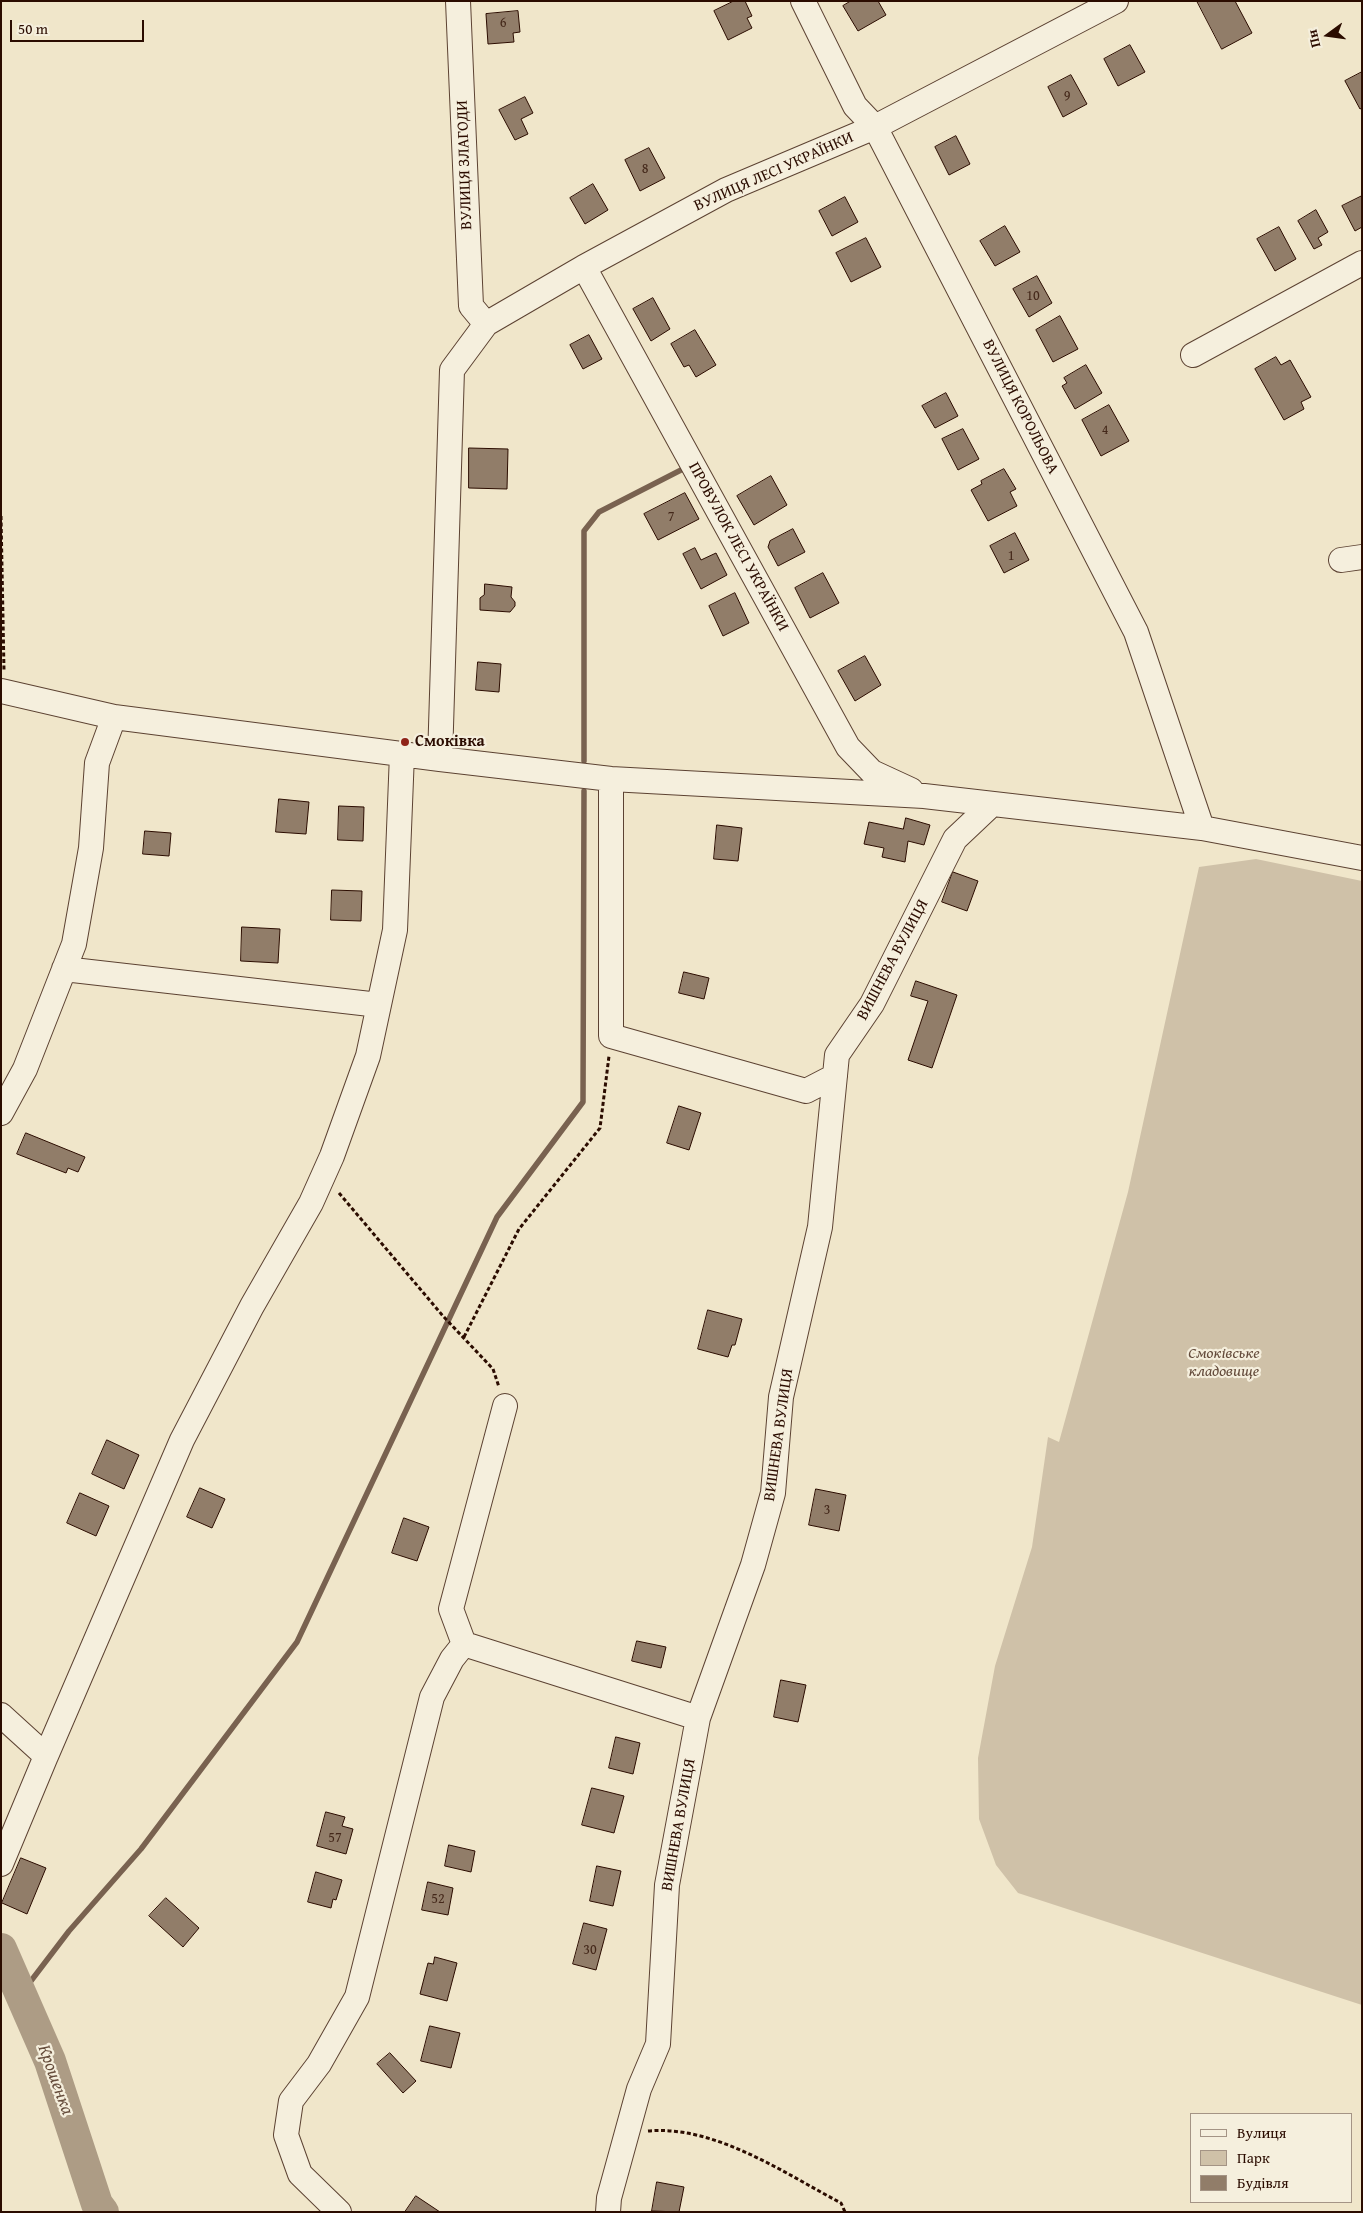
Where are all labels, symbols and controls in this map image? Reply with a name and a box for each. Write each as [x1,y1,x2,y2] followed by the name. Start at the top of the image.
[12,10,146,42] scale bar
[1303,10,1353,60] north arrow
[500,15,506,31] house number: 6
[18,18,48,39] text: 50 m
[1302,27,1325,50] text: Пн
[1064,88,1070,104] house number: 9
[453,100,477,230] street label: ВУЛИЦЯ ЗЛАГОДИ
[691,128,857,216] street label: ВУЛИЦЯ ЛЕСІ УКРАЇНКИ
[642,161,648,177] house number: 8
[1026,288,1040,304] house number: 10
[978,337,1062,477] street label: ВУЛИЦЯ КОРОЛЬОВА
[1102,422,1108,438] house number: 4
[684,459,792,635] street label: ПРОВУЛОК ЛЕСІ УКРАЇНКИ
[668,509,674,525] house number: 7
[1008,548,1014,564] house number: 1
[415,732,485,752] place label: Смоківка
[399,736,411,748] marker: Смоківка
[853,896,933,1024] street label: ВИШНЕВА ВУЛИЦЯ
[1188,1344,1260,1382] park label: Смоківське кладовище
[760,1367,798,1503] street label: ВИШНЕВА ВУЛИЦЯ
[824,1502,830,1518] house number: 3
[658,1757,700,1893] street label: ВИШНЕВА ВУЛИЦЯ
[328,1830,342,1846] house number: 57
[431,1891,445,1907] house number: 52
[583,1942,597,1958] house number: 30
[32,2042,78,2118] water label: Крошенка
[1190,2113,1353,2203] legend
[1237,2122,1286,2143] text: Вулиця
[1237,2147,1270,2168] text: Парк
[1237,2172,1289,2193] text: Будівля

